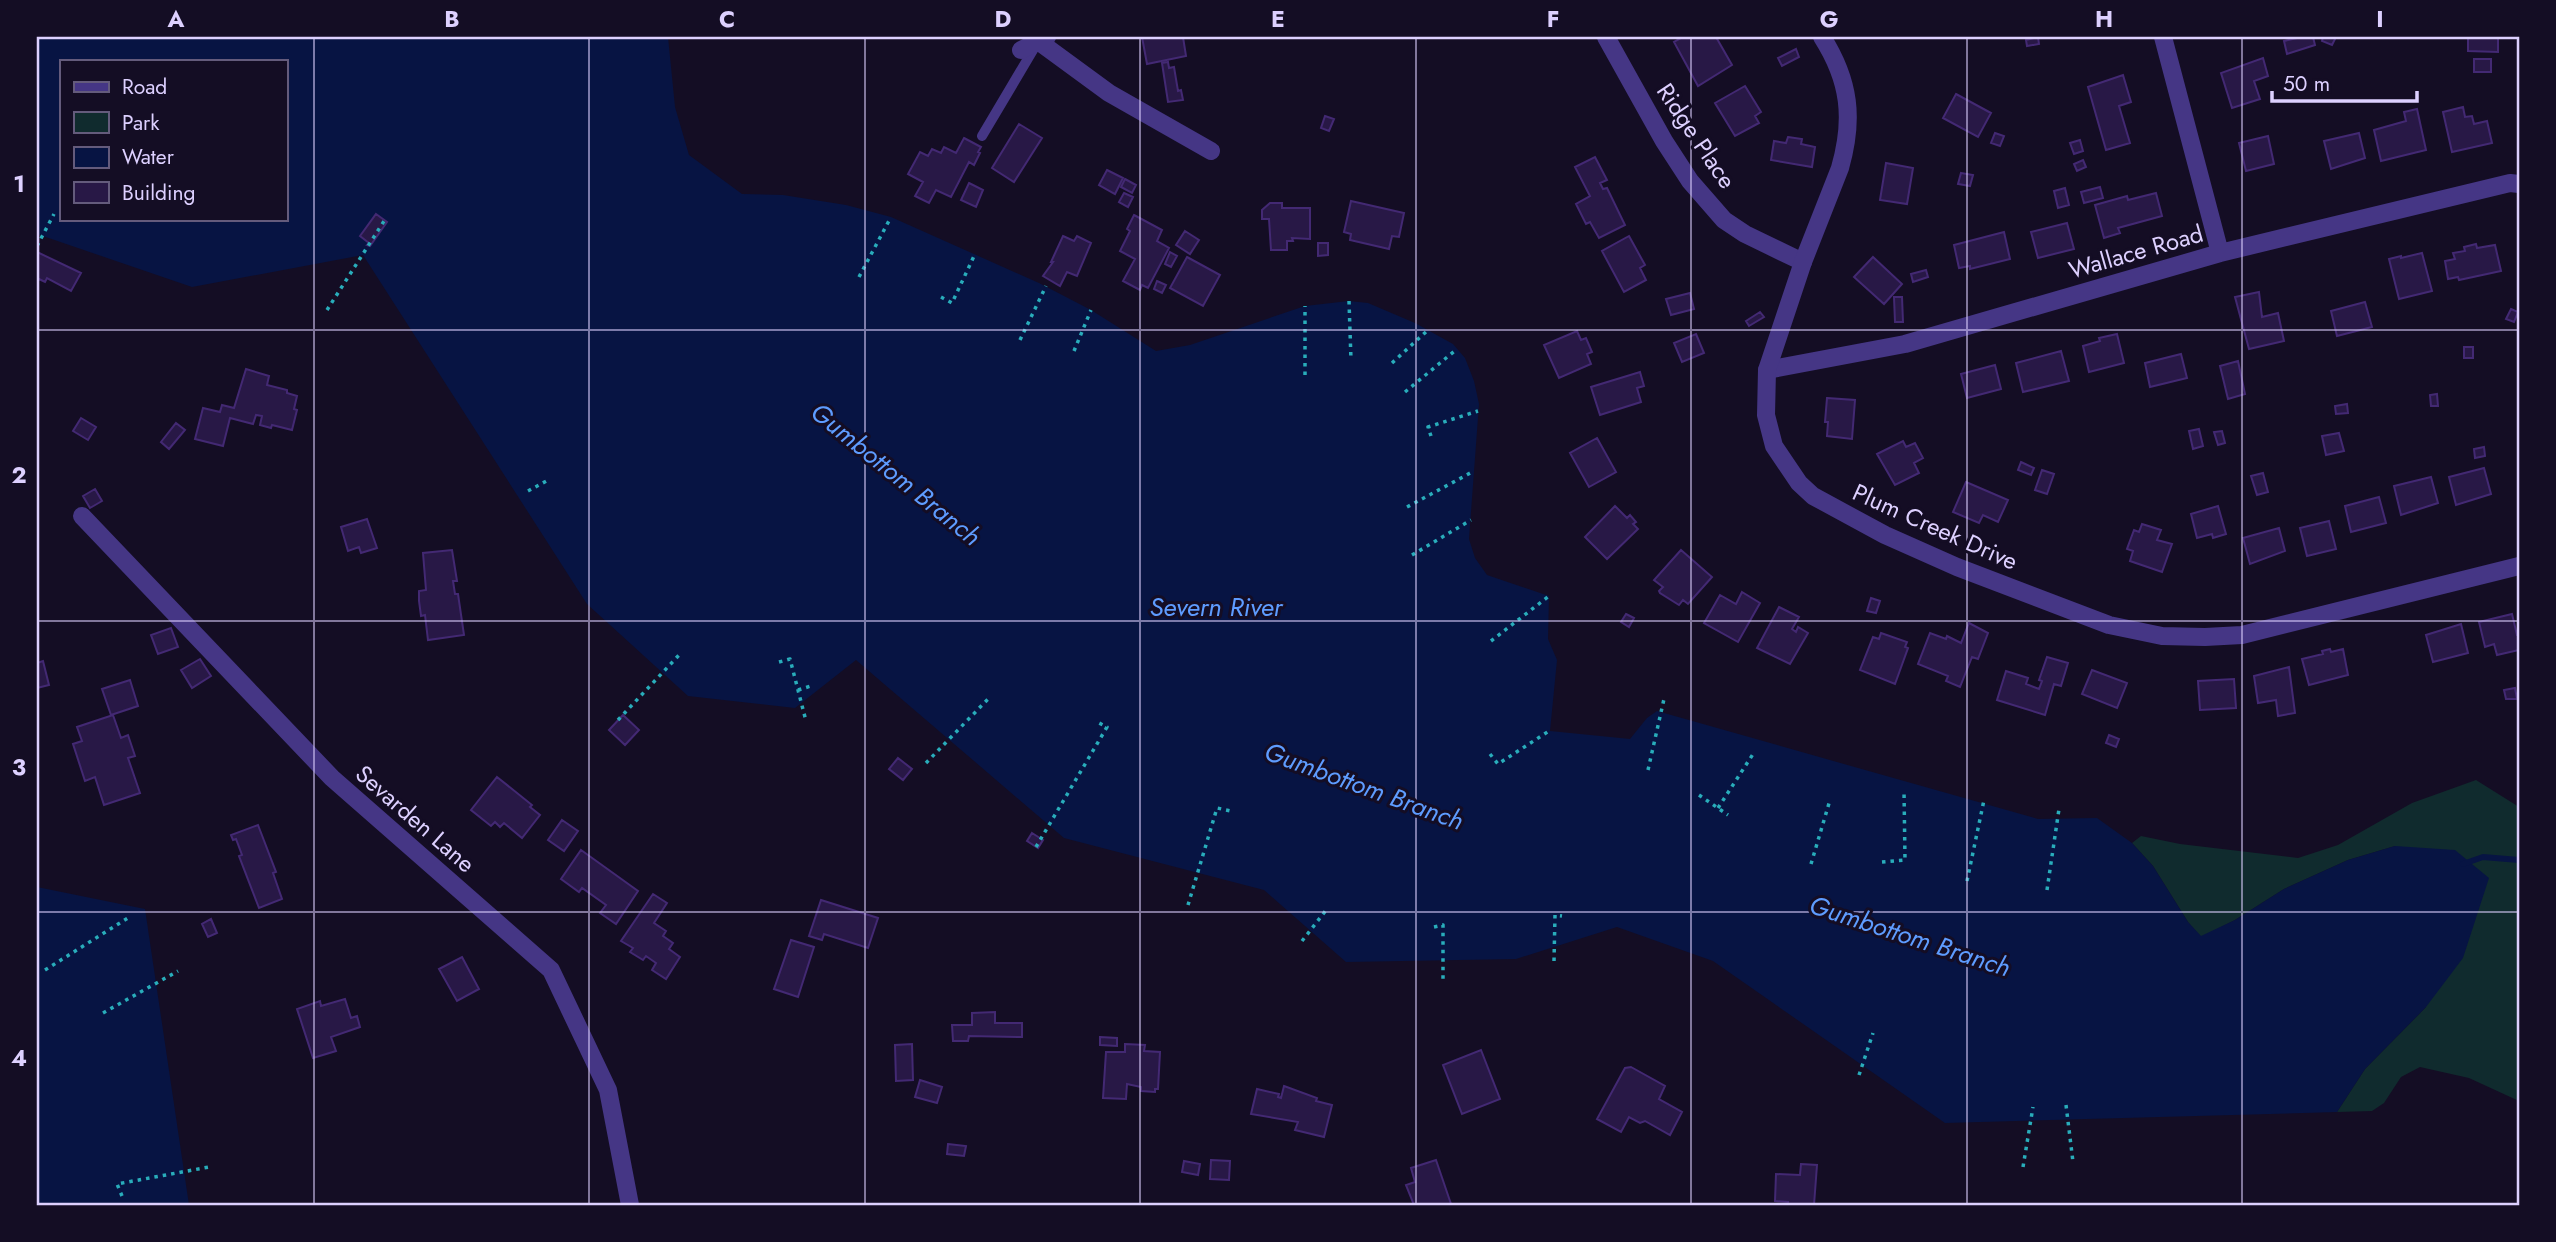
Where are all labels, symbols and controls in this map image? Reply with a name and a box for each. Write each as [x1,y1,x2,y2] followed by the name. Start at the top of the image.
[167,2,185,36] text: A
[444,2,460,36] text: B
[719,2,735,36] text: C
[995,2,1012,36] text: D
[1271,2,1285,36] text: E
[1547,2,1559,36] text: F
[1820,2,1838,36] text: G
[2095,2,2113,36] text: H
[2376,2,2384,36] text: I
[60,60,287,220] legend
[2272,60,2418,104] scale bar
[2283,69,2330,99] text: 50 m
[122,72,167,102] text: Road
[1648,76,1745,196] street label: Ridge Place
[122,108,160,138] text: Park
[122,142,175,172] text: Water
[13,167,25,201] text: 1
[122,178,195,208] text: Building
[2065,216,2207,287] street label: Wallace Road
[803,393,989,555] water label: Gumbottom Branch
[11,458,27,492] text: 2
[1847,474,2023,579] street label: Plum Creek Drive
[1150,588,1284,626] water label: Severn River
[1259,732,1469,840] water label: Gumbottom Branch
[12,750,26,784] text: 3
[348,757,483,881] street label: Sevarden Lane
[1804,886,2016,986] water label: Gumbottom Branch
[11,1041,27,1075] text: 4

